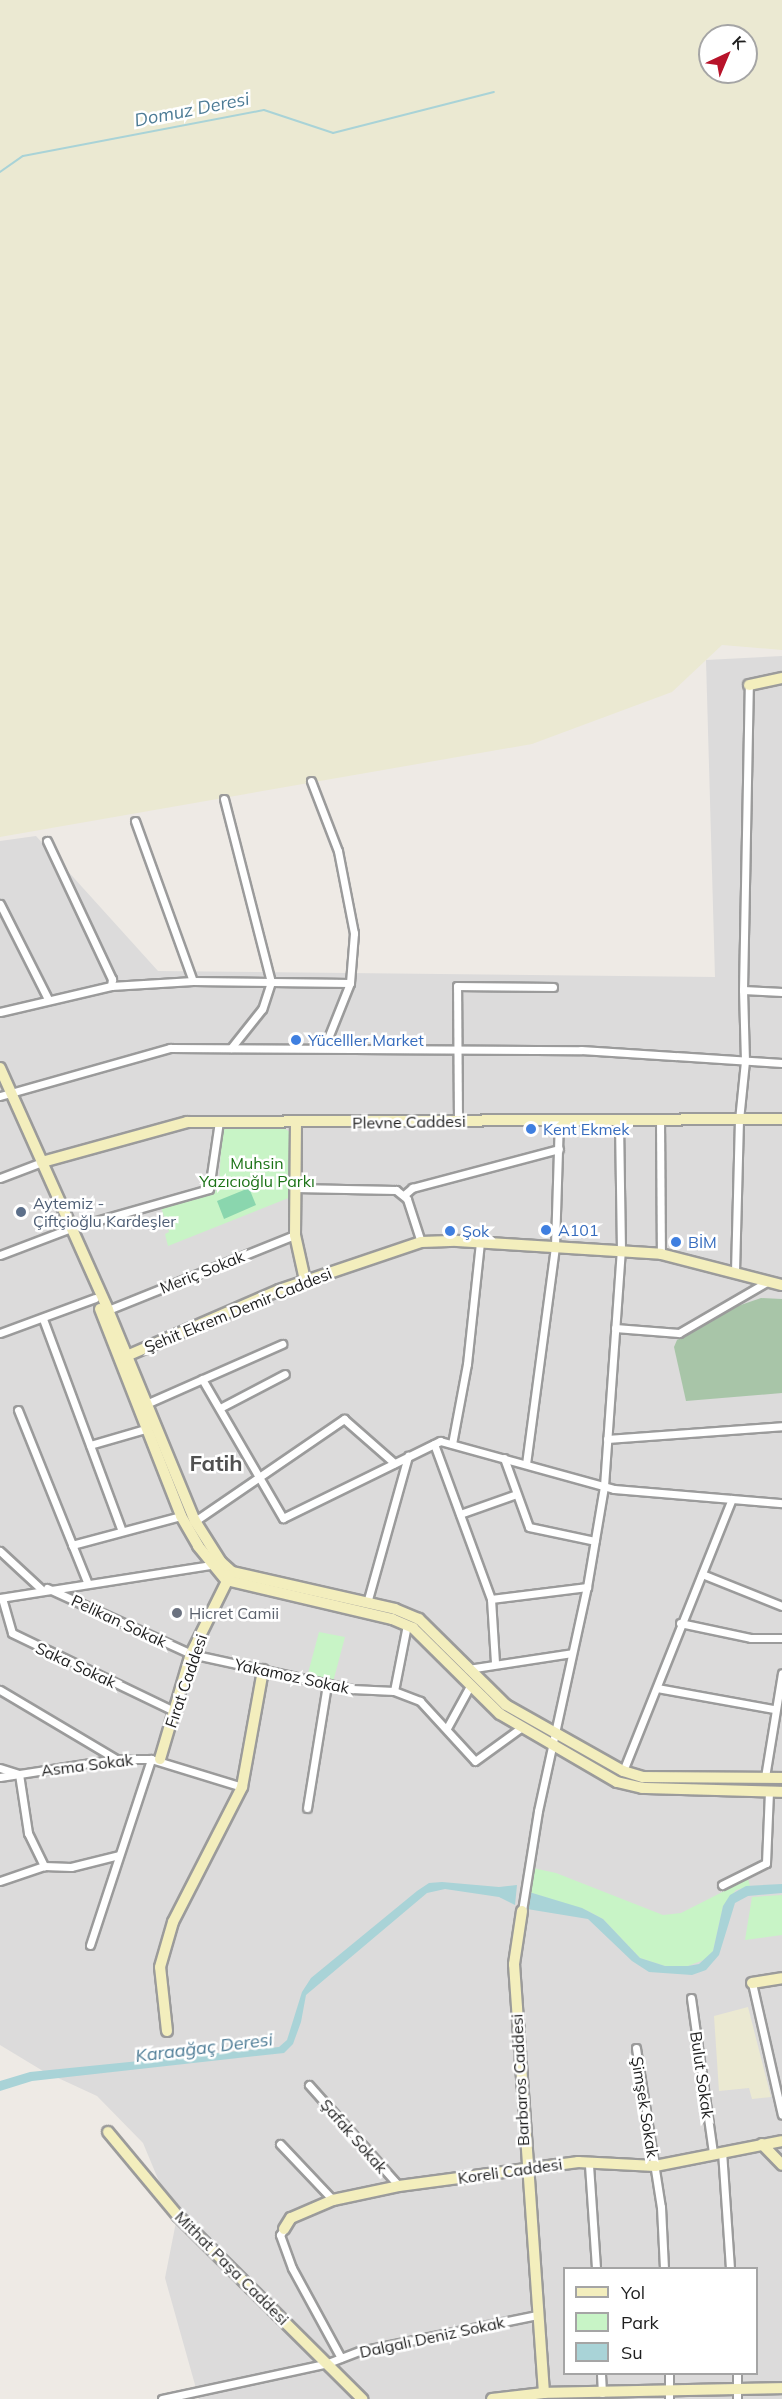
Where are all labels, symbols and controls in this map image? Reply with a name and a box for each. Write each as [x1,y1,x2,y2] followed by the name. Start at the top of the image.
[698,24,758,84] north arrow
[728,32,750,53] text: K
[133,88,251,132] water label: Domuz Deresi
[308,1030,424,1050] place label: Yücelller Market
[289,1033,303,1047] marker: Yücelller Market
[352,1111,466,1133] street label: Plevne Caddesi
[543,1119,629,1139] place label: Kent Ekmek
[524,1122,538,1136] marker: Kent Ekmek
[199,1153,315,1191] park label: Muhsin Yazıcıoğlu Parkı
[33,1193,176,1231] place label: Aytemiz - Çiftçioğlu Kardeşler
[14,1205,28,1219] marker: Aytemiz - Çiftçioğlu Kardeşler
[558,1220,599,1240] place label: A101
[462,1221,489,1241] place label: Şok
[539,1223,553,1237] marker: A101
[443,1224,457,1238] marker: Şok
[688,1232,717,1252] place label: BİM
[669,1235,683,1249] marker: BİM
[157,1246,247,1298] street label: Meriç Sokak
[142,1264,334,1356] street label: Şehit Ekrem Demir Caddesi
[189,1451,243,1477] district label: Fatih
[68,1591,170,1651] street label: Pelikan Sokak
[189,1603,279,1623] place label: Hicret Camii
[170,1606,184,1620] marker: Hicret Camii
[161,1632,211,1730] street label: Fırat Caddesi
[33,1638,119,1692] street label: Saka Sokak
[233,1654,351,1698] street label: Yakamoz Sokak
[40,1750,134,1780] street label: Asma Sokak
[507,2013,533,2147] street label: Barbaros Caddesi
[134,2029,274,2067] water label: Karaağaç Deresi
[686,2030,718,2120] street label: Bulut Sokak
[628,2055,662,2159] street label: Şimşek Sokak
[317,2095,391,2177] street label: Şafak Sokak
[457,2154,563,2188] street label: Koreli Caddesi
[171,2207,293,2329] street label: Mithat Paşa Caddesi
[563,2267,758,2375] legend
[621,2281,645,2304] text: Yol
[621,2311,659,2334] text: Park
[358,2312,506,2362] street label: Dalgalı Deniz Sokak
[621,2341,643,2364] text: Su

